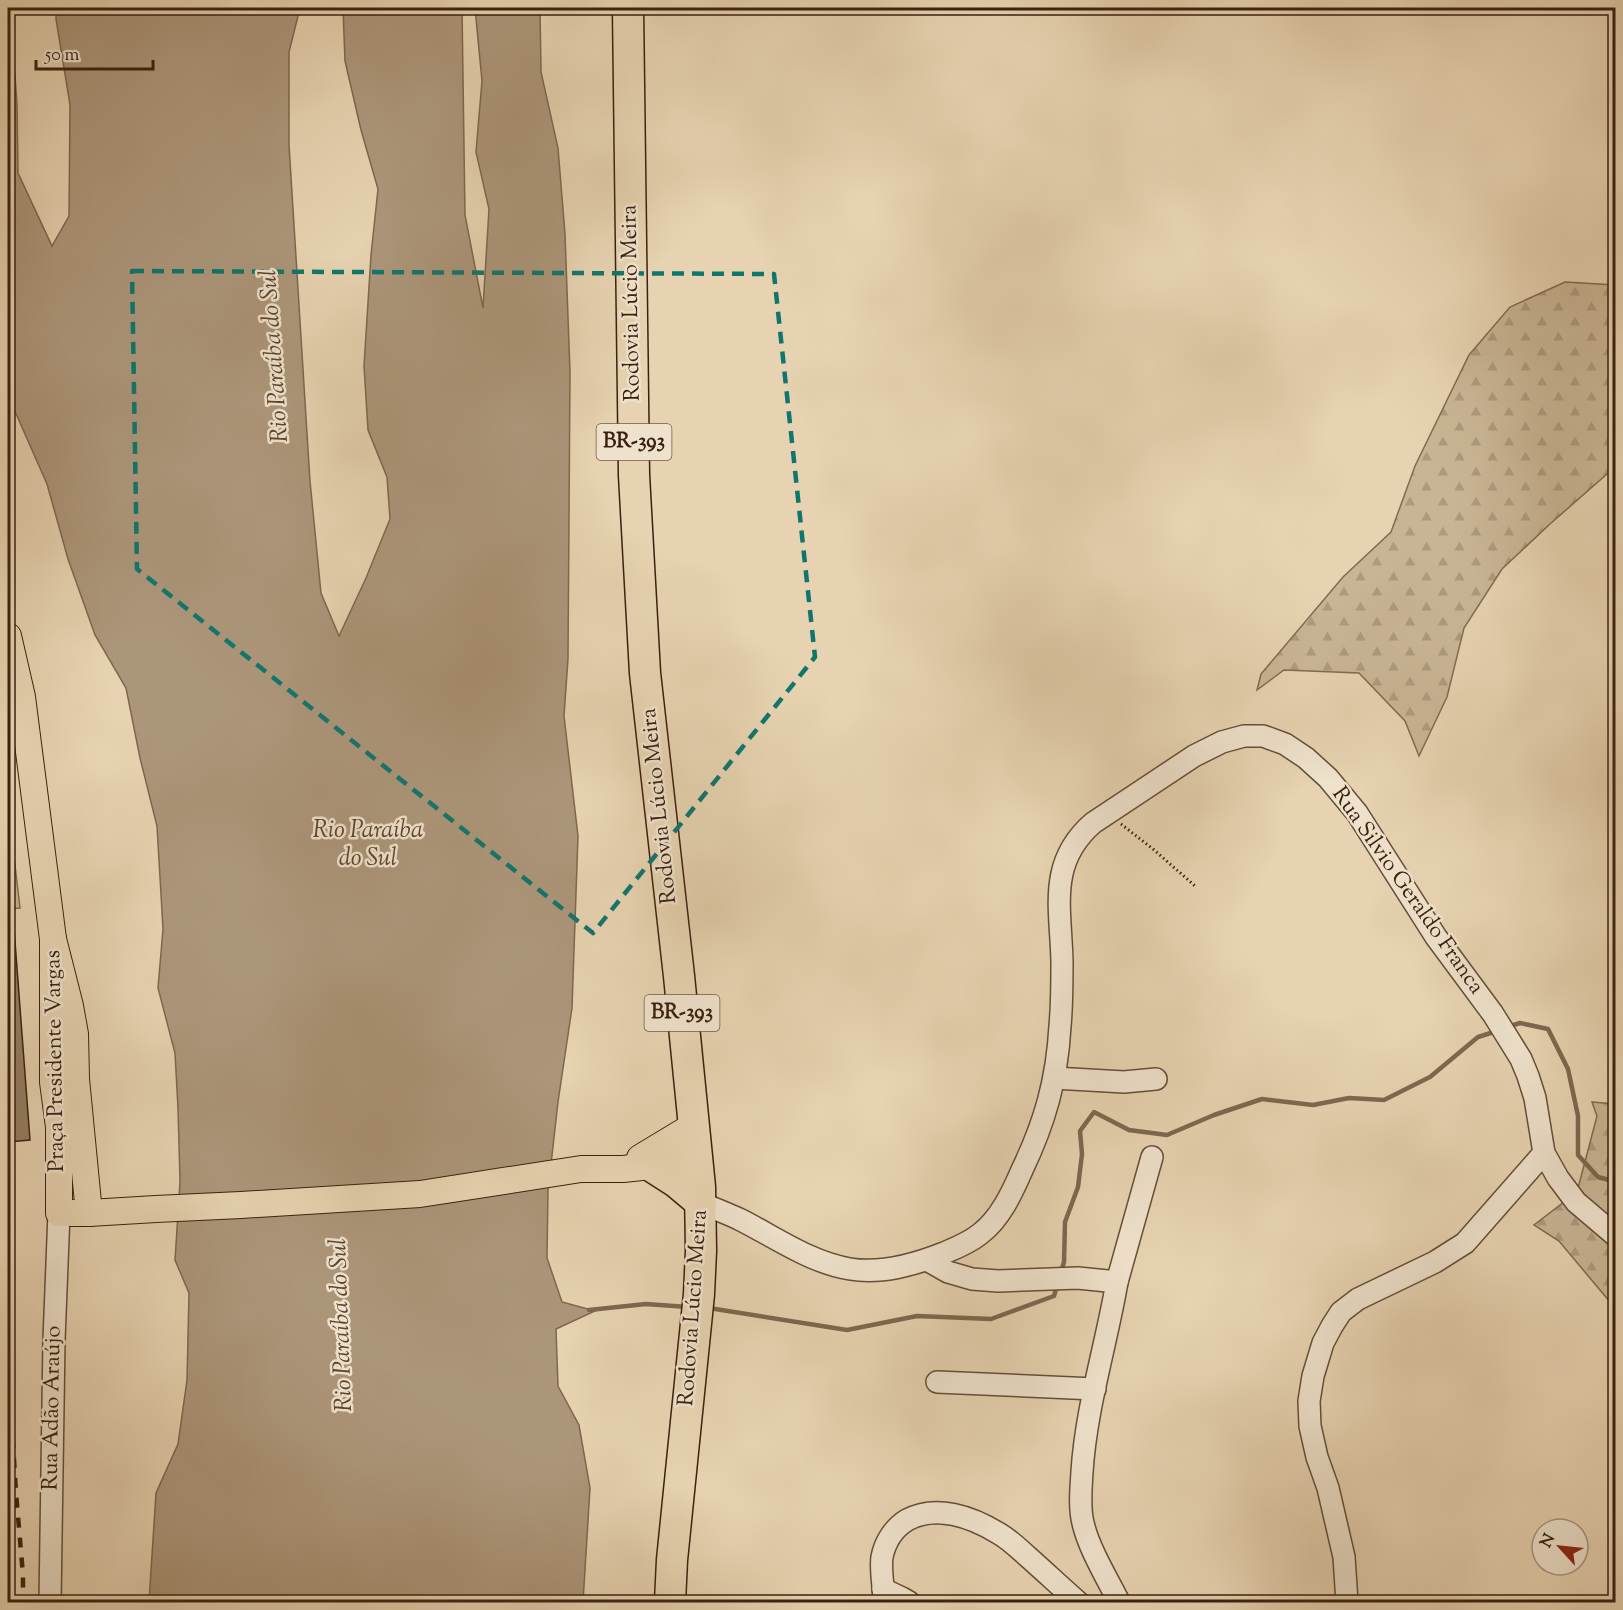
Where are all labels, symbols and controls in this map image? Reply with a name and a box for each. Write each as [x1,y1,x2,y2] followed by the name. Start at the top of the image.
[36,33,153,71] scale bar
[44,43,80,69] text: 50 m
[614,204,650,402] street label: Rodovia Lúcio Meira
[252,268,298,444] water label: Rio Paraíba do Sul
[596,424,672,460] road number: BR-393
[634,706,686,906] street label: Rodovia Lúcio Meira
[1323,781,1491,1001] street label: Rua Silvio Geraldo Franca
[313,814,423,876] water label: Rio Paraíba do Sul
[38,950,74,1172] street label: Praça Presidente Vargas
[644,995,720,1031] road number: BR-393
[671,1209,717,1407] street label: Rodovia Lúcio Meira
[322,1238,362,1412] water label: Rio Paraíba do Sul
[36,1325,70,1491] street label: Rua Adão Araújo
[1530,1517,1590,1577] north arrow
[1536,1530,1562,1552] text: N

